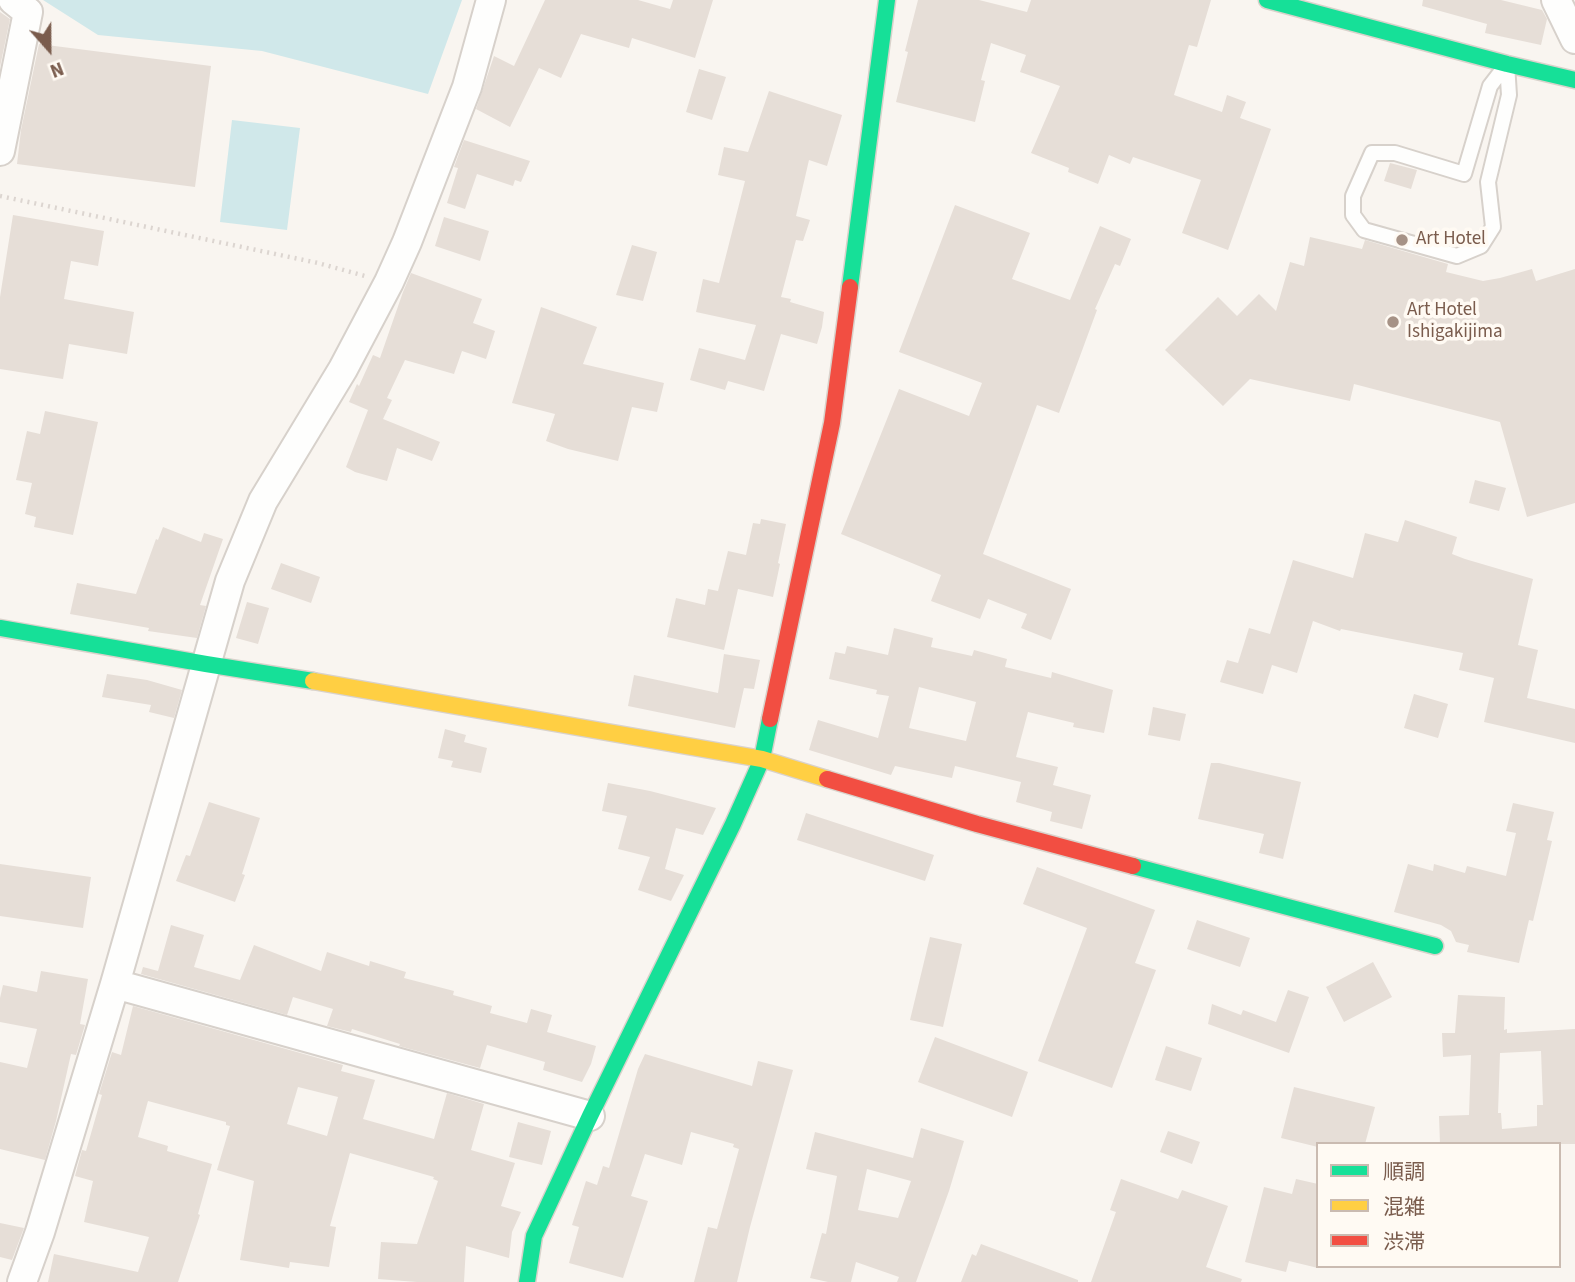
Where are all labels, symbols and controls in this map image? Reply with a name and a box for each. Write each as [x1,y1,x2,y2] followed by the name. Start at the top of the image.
[14,14,84,84] north arrow
[46,54,67,84] text: N
[1416,229,1486,251] place label: Art Hotel
[1394,232,1410,248] marker: Art Hotel
[1407,300,1503,344] place label: Art Hotel Ishigakijima
[1385,314,1401,330] marker: Art Hotel Ishigakijima
[1316,1142,1561,1268] legend
[1383,1157,1425,1187] text: 順調
[1383,1192,1425,1222] text: 混雑
[1383,1227,1425,1257] text: 渋滞

